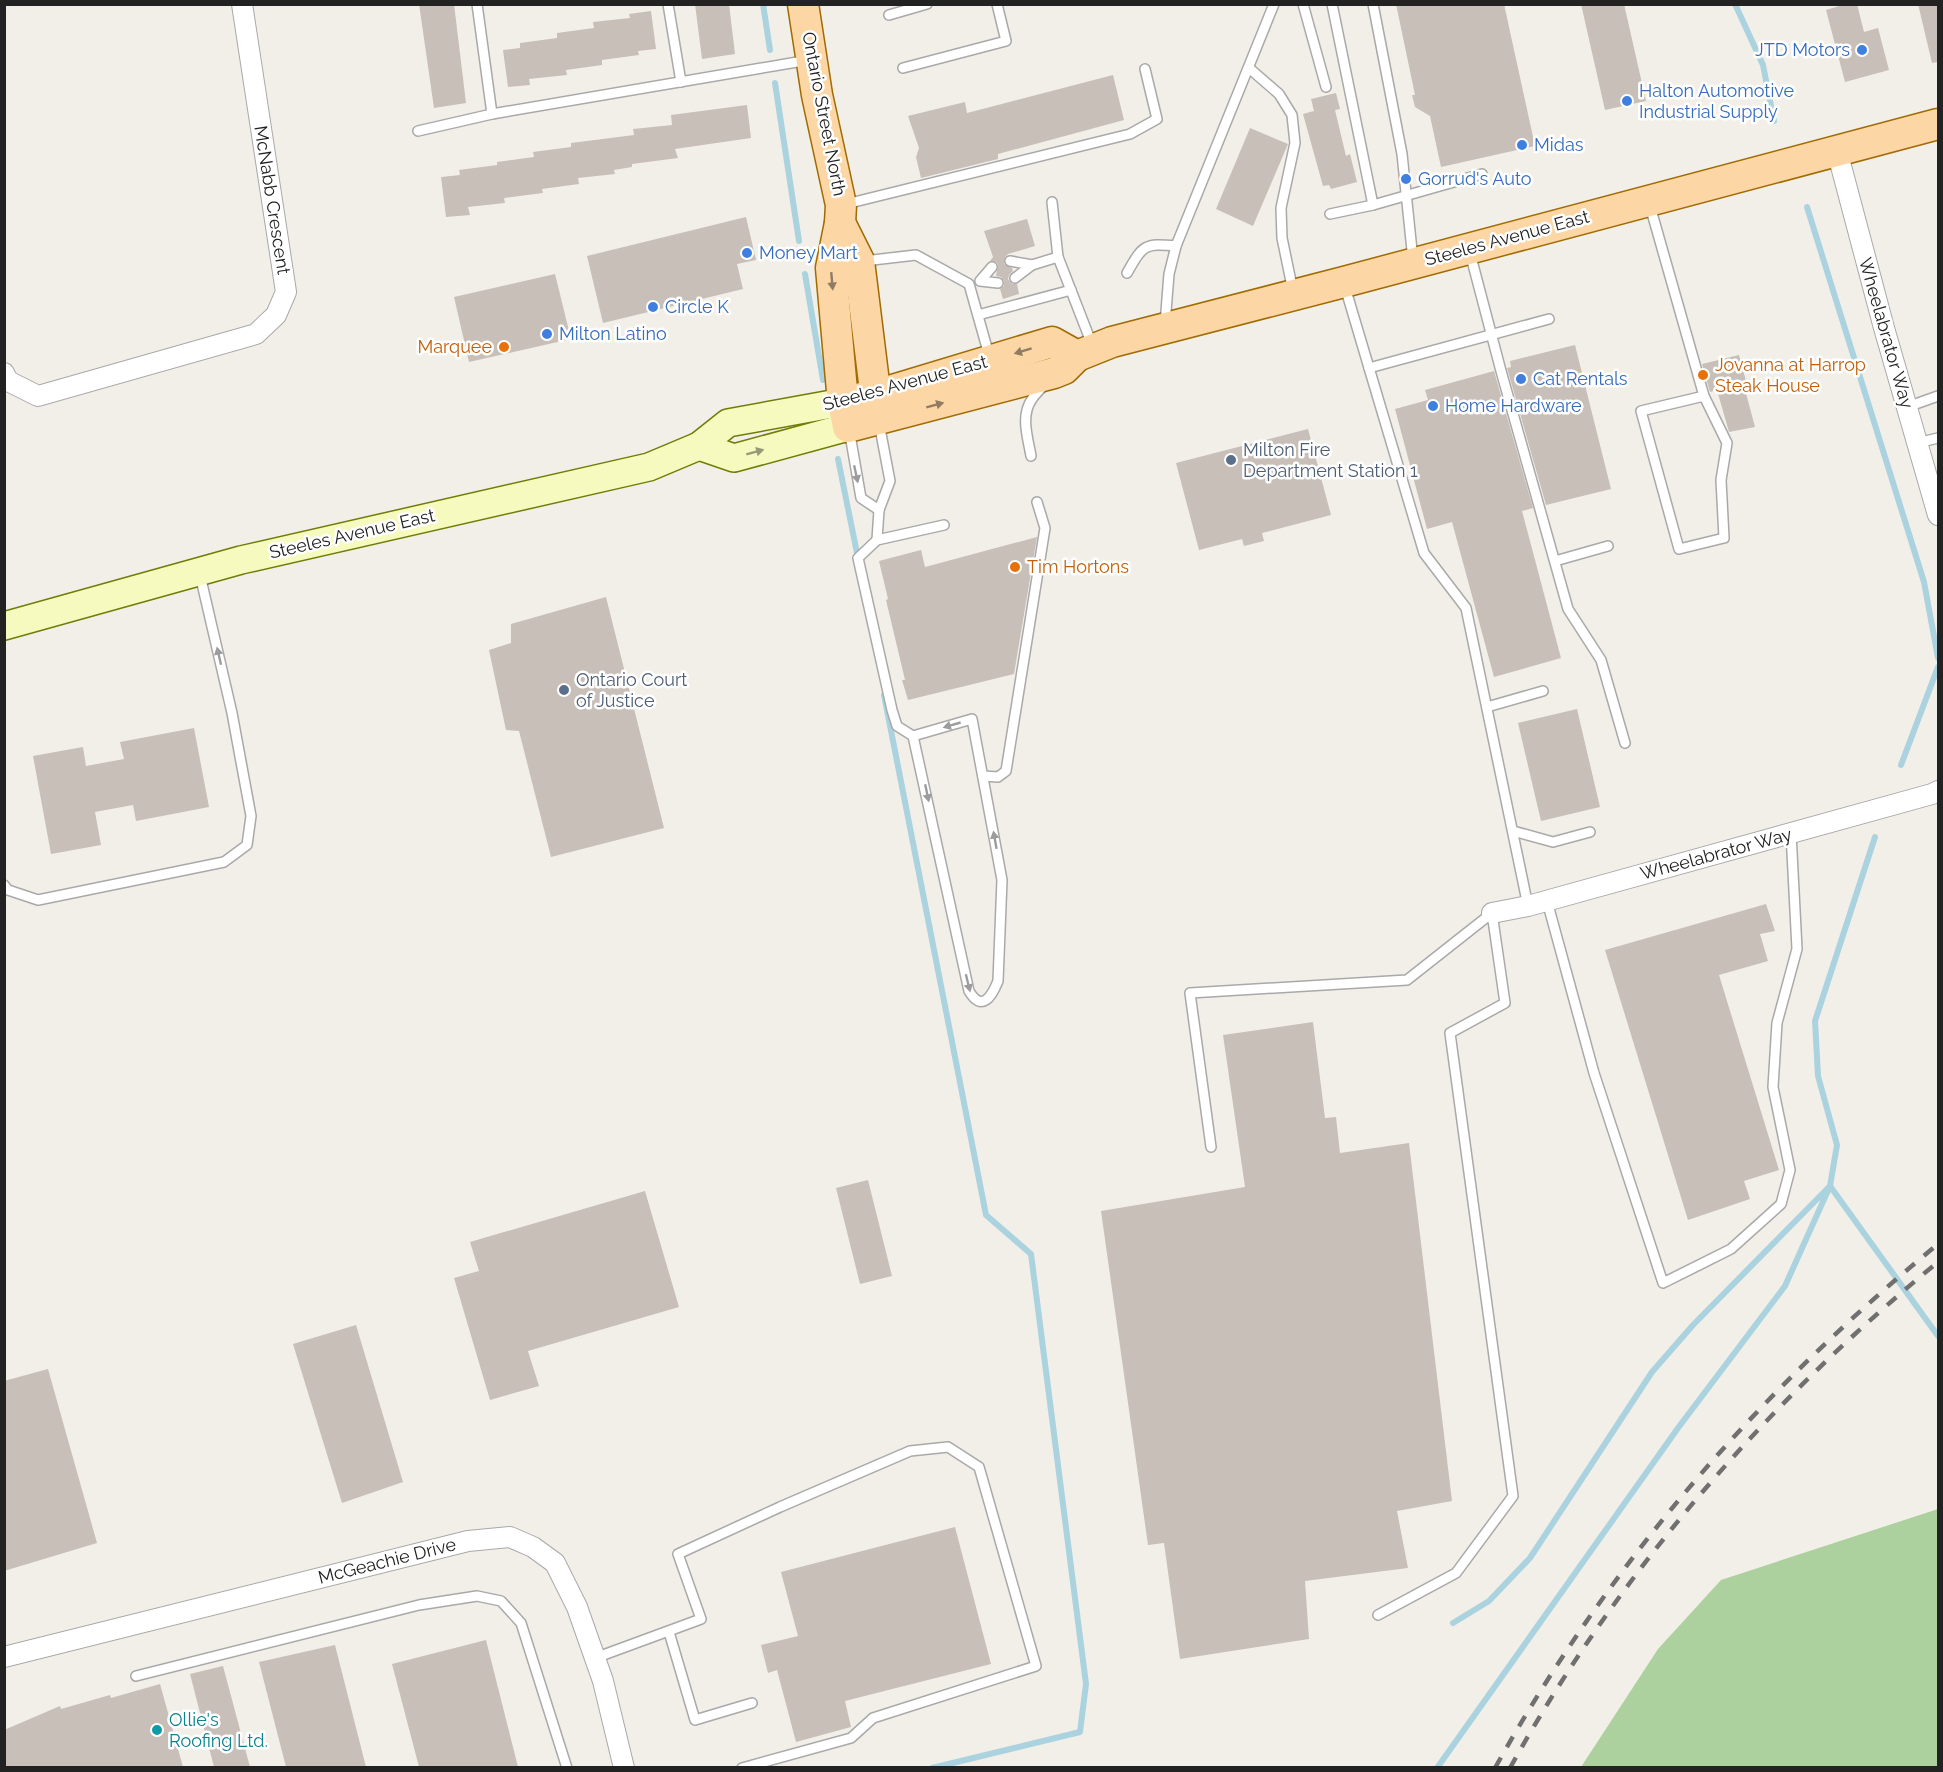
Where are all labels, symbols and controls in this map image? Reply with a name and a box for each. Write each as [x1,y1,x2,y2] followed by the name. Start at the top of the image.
[798,30,851,198] street label: Ontario Street North
[1755,39,1850,60] place label: JTD Motors
[1855,43,1869,57] marker: JTD Motors
[1639,80,1795,122] place label: Halton Automotive Industrial Supply
[1620,94,1634,108] marker: Halton Automotive Industrial Supply
[250,124,295,276] street label: McNabb Crescent
[1534,134,1584,155] place label: Midas
[1515,138,1529,152] marker: Midas
[1418,168,1532,189] place label: Gorrud's Auto
[1399,172,1413,186] marker: Gorrud's Auto
[1422,205,1591,270] street label: Steeles Avenue East
[759,242,858,263] place label: Money Mart
[740,246,754,260] marker: Money Mart
[1855,255,1918,411] street label: Wheelabrator Way
[827,271,837,290] one-way arrow
[665,296,729,317] place label: Circle K
[646,300,660,314] marker: Circle K
[559,323,667,344] place label: Milton Latino
[540,327,554,341] marker: Milton Latino
[417,336,492,357] place label: Marquee
[497,340,511,354] marker: Marquee
[1014,347,1032,356] one-way arrow
[820,350,989,415] street label: Steeles Avenue East
[1715,354,1866,396] place label: Jovanna at Harrop Steak House
[1533,368,1628,389] place label: Cat Rentals
[1696,368,1710,382] marker: Jovanna at Harrop Steak House
[1514,372,1528,386] marker: Cat Rentals
[1445,395,1582,416] place label: Home Hardware
[1426,399,1440,413] marker: Home Hardware
[926,400,944,409] one-way arrow
[1243,439,1418,481] place label: Milton Fire Department Station 1
[746,446,764,456] one-way arrow
[1224,453,1238,467] marker: Milton Fire Department Station 1
[852,464,861,483] one-way arrow
[267,504,437,563] street label: Steeles Avenue East
[1027,556,1129,577] place label: Tim Hortons
[1008,560,1022,574] marker: Tim Hortons
[214,647,223,666] one-way arrow
[576,669,687,711] place label: Ontario Court of Justice
[557,683,571,697] marker: Ontario Court of Justice
[943,721,961,730] one-way arrow
[922,783,932,802] one-way arrow
[1638,823,1794,884] street label: Wheelabrator Way
[990,831,999,850] one-way arrow
[963,974,973,992] one-way arrow
[316,1533,458,1588] street label: McGeachie Drive
[169,1709,268,1751] place label: Ollie's Roofing Ltd.
[150,1723,164,1737] marker: Ollie's Roofing Ltd.

